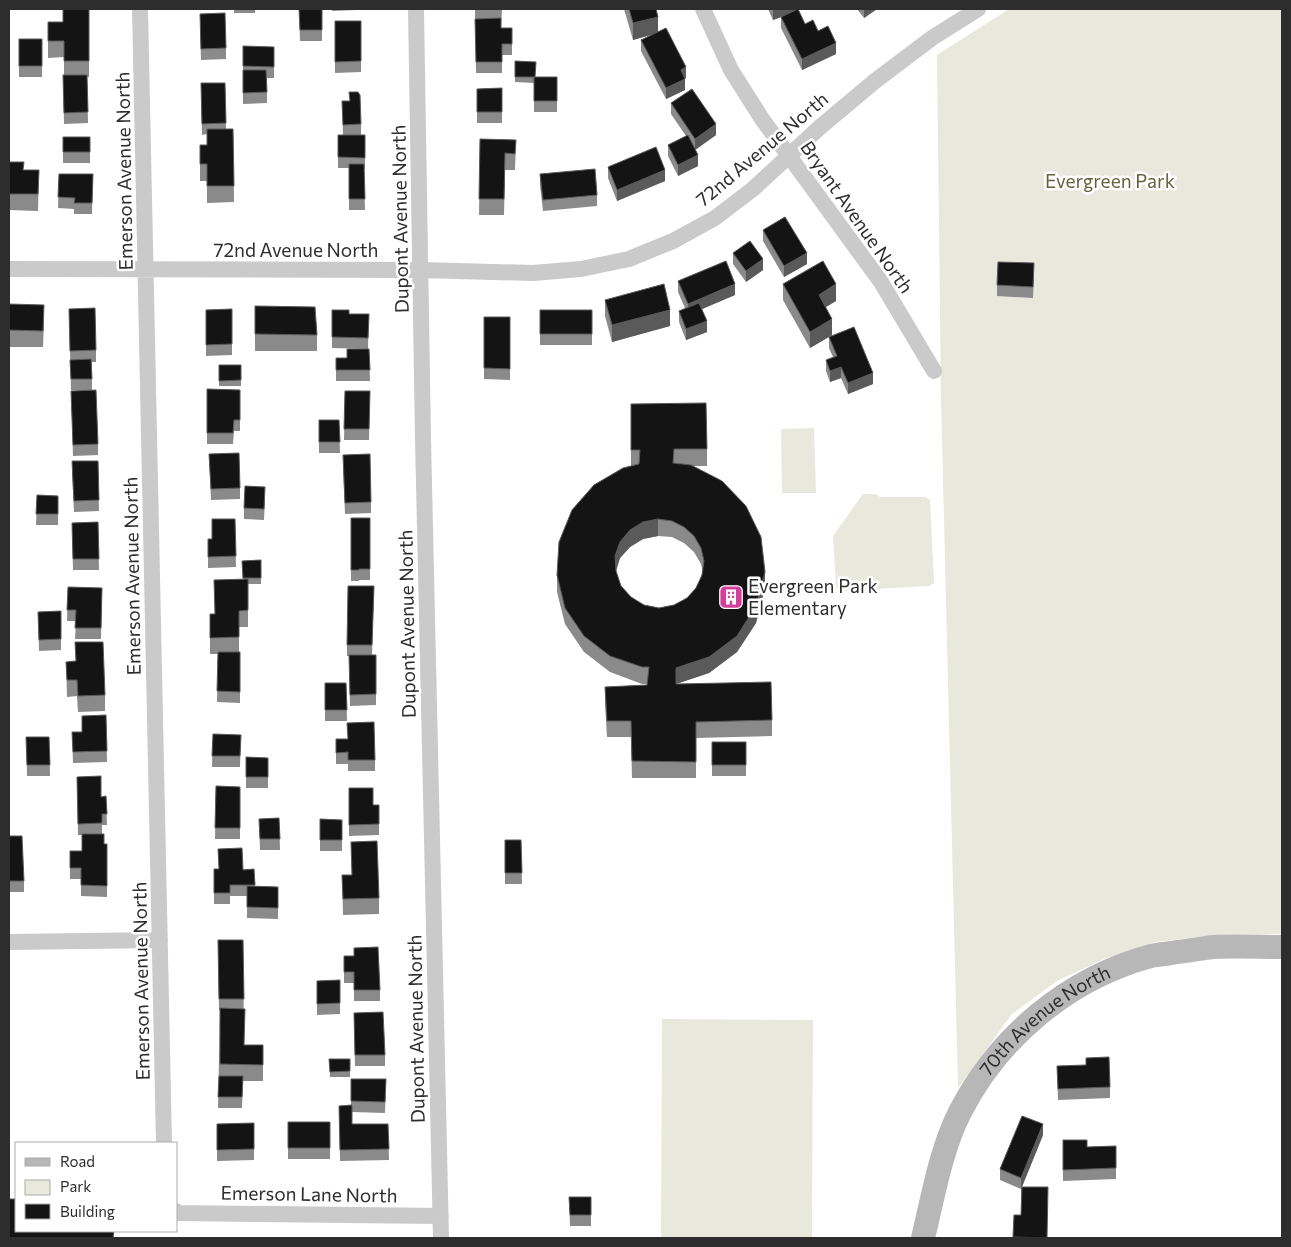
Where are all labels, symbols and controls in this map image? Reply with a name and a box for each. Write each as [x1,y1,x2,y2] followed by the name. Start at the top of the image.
[110,72,137,270] street label: Emerson Avenue North
[691,87,832,210] street label: 72nd Avenue North
[386,125,413,313] street label: Dupont Avenue North
[796,136,919,297] street label: Bryant Avenue North
[1045,169,1175,192] park label: Evergreen Park
[214,238,379,261] street label: 72nd Avenue North
[118,477,145,675] street label: Emerson Avenue North
[393,530,420,718] street label: Dupont Avenue North
[748,574,878,619] place label: Evergreen Park Elementary
[718,584,744,610] building icon: Evergreen Park Elementary
[127,882,154,1080] street label: Emerson Avenue North
[402,935,429,1123] street label: Dupont Avenue North
[974,960,1114,1080] street label: 70th Avenue North
[15,1142,178,1232] legend
[60,1152,95,1170] text: Road
[60,1177,91,1195] text: Park
[220,1180,398,1207] street label: Emerson Lane North
[60,1202,115,1220] text: Building

